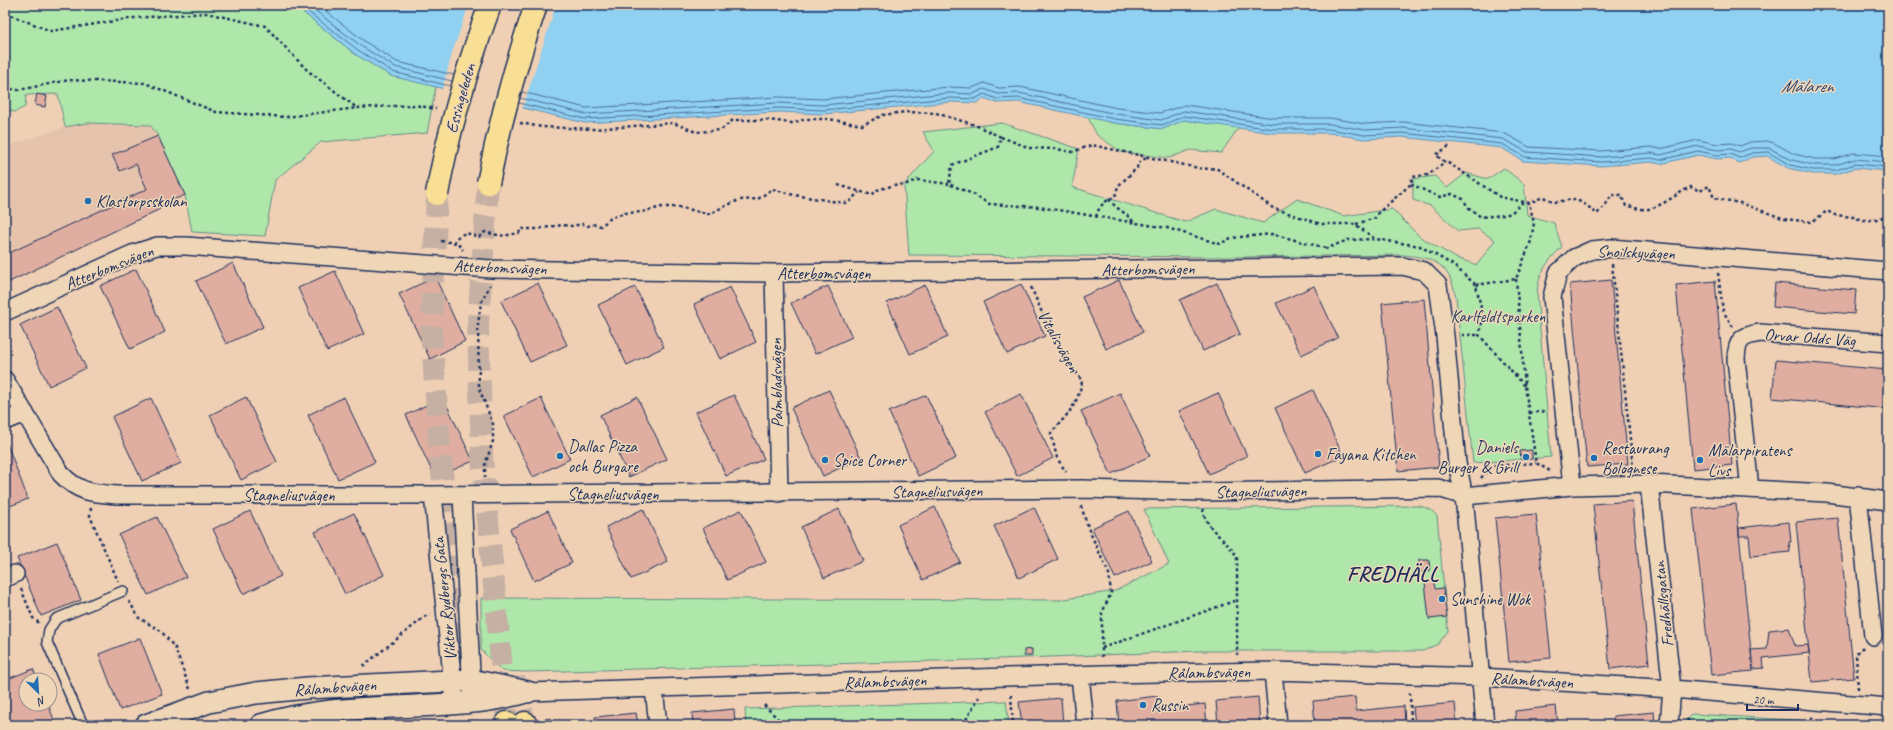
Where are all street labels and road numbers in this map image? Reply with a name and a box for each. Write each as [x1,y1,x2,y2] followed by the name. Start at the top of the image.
[441,60,481,135] street label: Essingeleden
[62,240,157,295] street label: Atterbomsvägen
[1597,241,1676,264] street label: Snoilskyvägen
[453,255,547,280] street label: Atterbomsvägen
[1101,258,1195,281] street label: Atterbomsvägen
[777,263,871,284] street label: Atterbomsvägen
[1033,306,1084,376] street label: Vitalisvägen
[1764,324,1857,351] street label: Orvar Odds Väg
[765,338,788,428] street label: Palmbladsvägen
[891,480,983,503] street label: Stagneliusvägen
[1215,480,1307,503] street label: Stagneliusvägen
[567,484,659,505] street label: Stagneliusvägen
[243,485,335,506] street label: Stagneliusvägen
[427,534,461,662] street label: Viktor Rydbergs Gata
[1648,559,1678,648] street label: Fredhällsgatan
[1167,661,1251,684] street label: Rålambsvägen
[1490,668,1574,693] street label: Rålambsvägen
[843,670,927,693] street label: Rålambsvägen
[293,674,377,701] street label: Rålambsvägen

